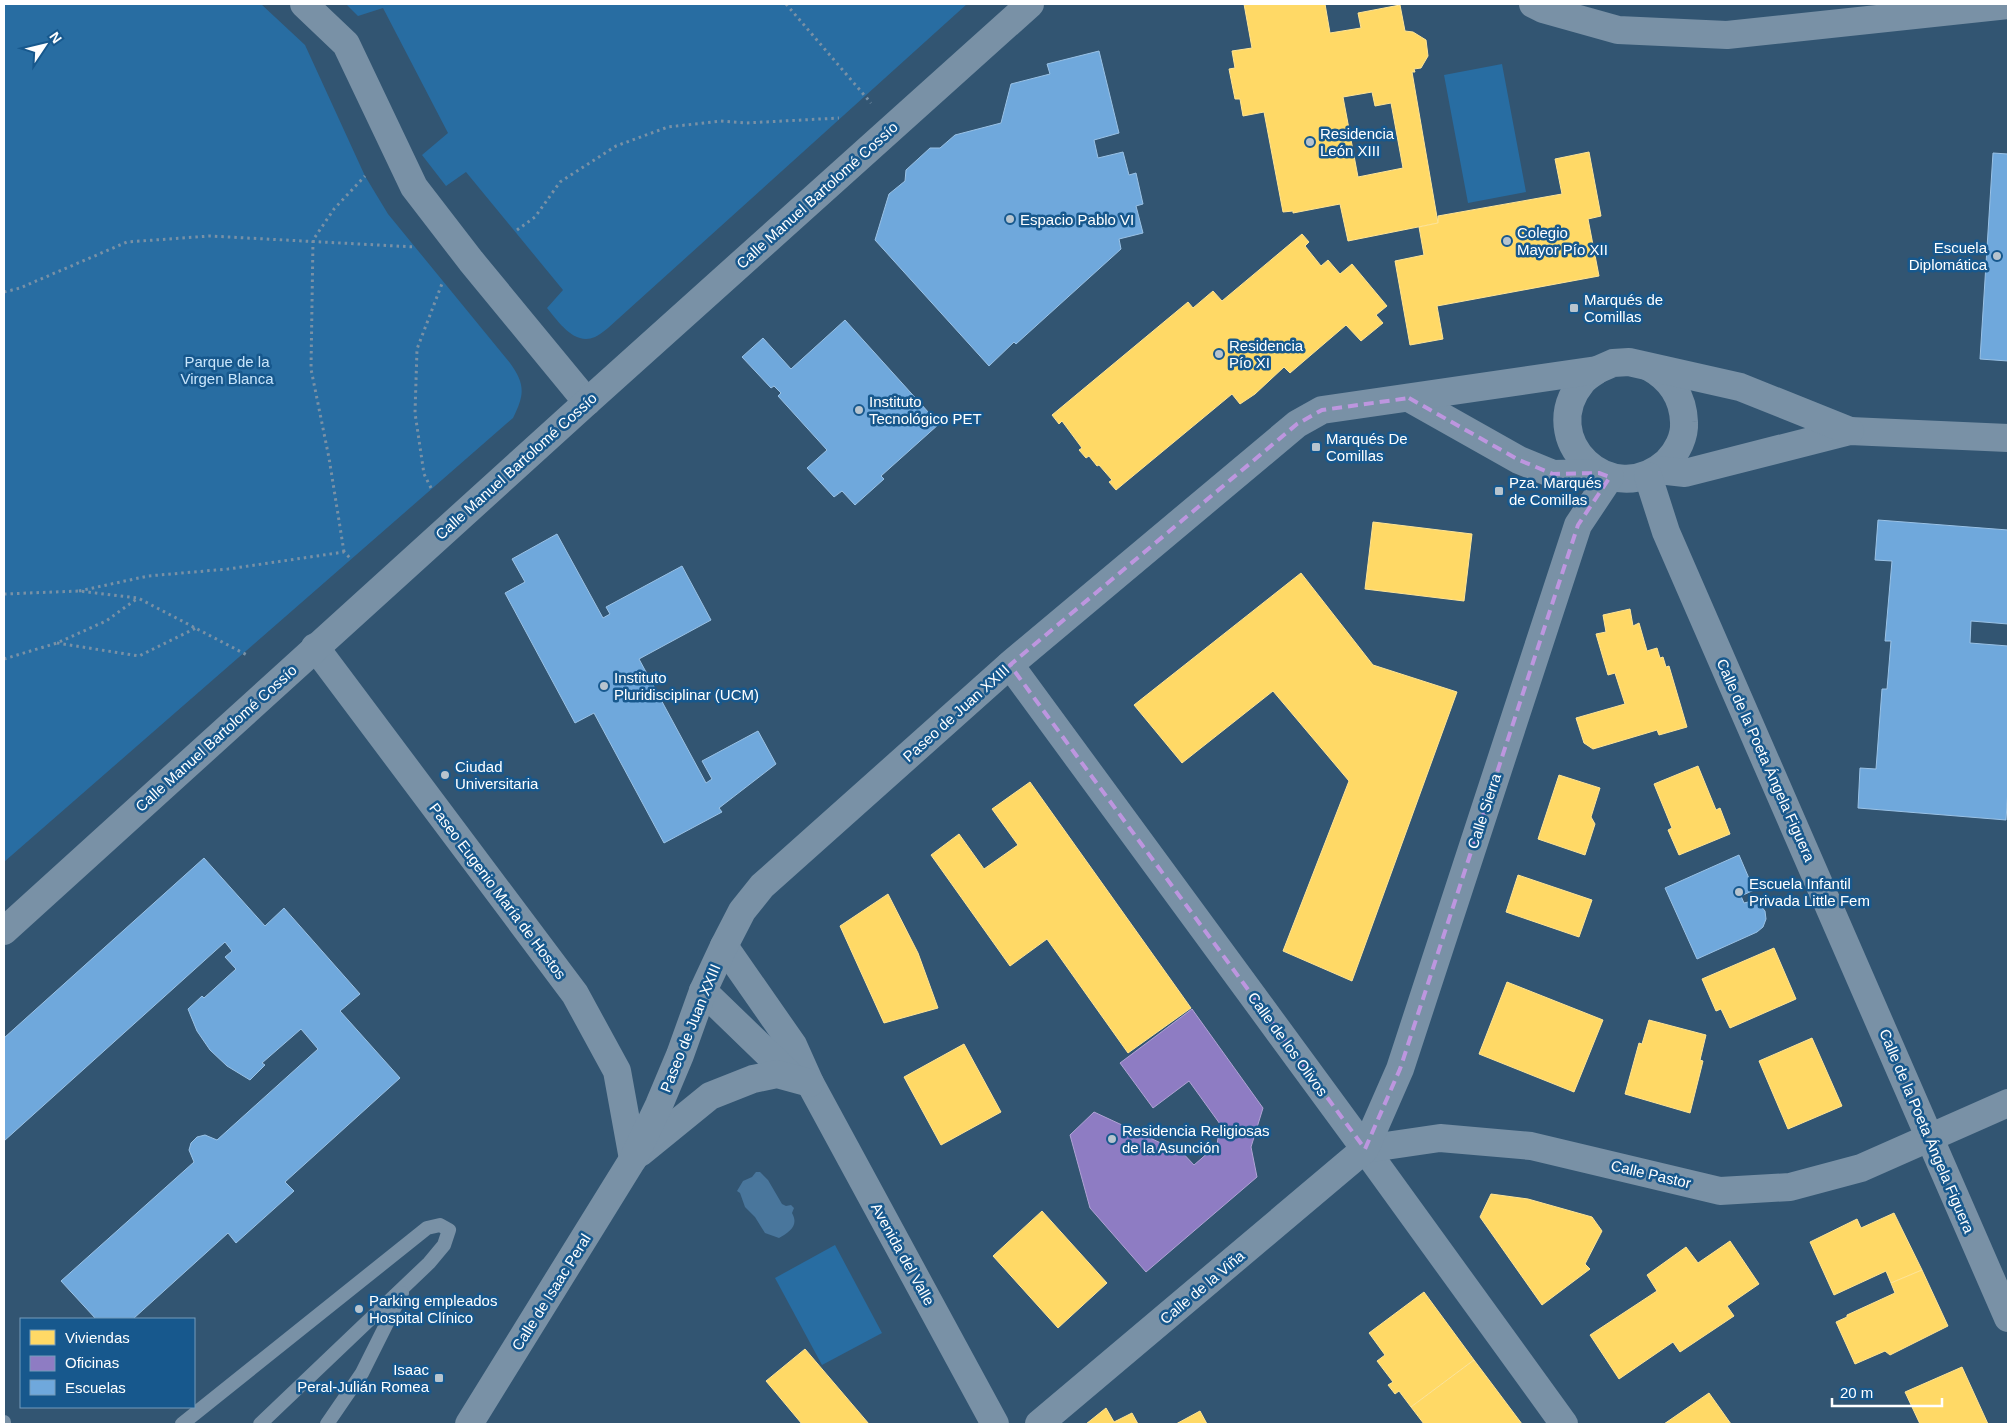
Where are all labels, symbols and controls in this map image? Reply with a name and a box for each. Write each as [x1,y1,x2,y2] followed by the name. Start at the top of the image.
[20,20,70,70] north arrow
[46,29,65,46] text: N
[733,118,901,272] street label: Calle Manuel Bartolomé Cossío
[1320,125,1395,159] place label: Residencia León XIII
[1304,136,1316,148] marker: Residencia León XIII
[1020,211,1134,228] place label: Espacio Pablo VI
[1004,213,1016,225] marker: Espacio Pablo VI
[1517,224,1608,258] place label: Colegio Mayor Pío XII
[1501,235,1513,247] marker: Colegio Mayor Pío XII
[1909,239,1988,273] place label: Escuela Diplomática
[1991,250,2003,262] marker: Escuela Diplomática
[1584,291,1663,325] place label: Marqués de Comillas
[1568,302,1580,314] marker: Marqués de Comillas
[1229,337,1304,371] place label: Residencia Pío XI
[1213,348,1225,360] marker: Residencia Pío XI
[180,353,274,387] park label: Parque de la Virgen Blanca
[432,389,600,543] street label: Calle Manuel Bartolomé Cossío
[869,393,982,427] place label: Instituto Tecnológico PET
[853,404,865,416] marker: Instituto Tecnológico PET
[1326,430,1408,464] place label: Marqués De Comillas
[1310,441,1322,453] marker: Marqués De Comillas
[1509,474,1602,508] place label: Pza. Marqués de Comillas
[1493,485,1505,497] marker: Pza. Marqués de Comillas
[1713,656,1819,865] street label: Calle de la Poeta Ángela Figuera
[132,661,300,815] street label: Calle Manuel Bartolomé Cossío
[899,661,1013,765] street label: Paseo de Juan XXIII
[614,669,759,703] place label: Instituto Pluridisciplinar (UCM)
[598,680,610,692] marker: Instituto Pluridisciplinar (UCM)
[455,758,539,792] place label: Ciudad Universitaria
[439,769,451,781] marker: Ciudad Universitaria
[1464,770,1504,851] street label: Calle Sierra
[426,800,570,982] street label: Paseo Eugenio María de Hostos
[1749,875,1870,909] place label: Escuela Infantil Privada Little Fem
[1733,886,1745,898] marker: Escuela Infantil Privada Little Fem
[657,961,723,1095] street label: Paseo de Juan XXIII
[1245,989,1331,1099] street label: Calle de los Olivos
[1876,1026,1978,1236] street label: Calle de la Poeta Ángela Figuera
[1122,1122,1270,1156] place label: Residencia Religiosas de la Asunción
[1106,1133,1118,1145] marker: Residencia Religiosas de la Asunción
[1609,1157,1693,1191] street label: Calle Pastor
[868,1200,938,1308] street label: Avenida del Valle
[508,1231,594,1353] street label: Calle de Isaac Peral
[1156,1246,1248,1327] street label: Calle de la Viña
[369,1292,497,1326] place label: Parking empleados Hospital Clínico
[353,1303,365,1315] marker: Parking empleados Hospital Clínico
[20,1318,195,1408] legend
[65,1329,130,1346] text: Viviendas
[65,1354,119,1371] text: Oficinas
[297,1361,430,1395] place label: Isaac Peral-Julián Romea
[433,1372,445,1384] marker: Isaac Peral-Julián Romea
[1832,1376,1942,1408] scale bar
[65,1379,126,1396] text: Escuelas
[1840,1384,1873,1401] text: 20 m

